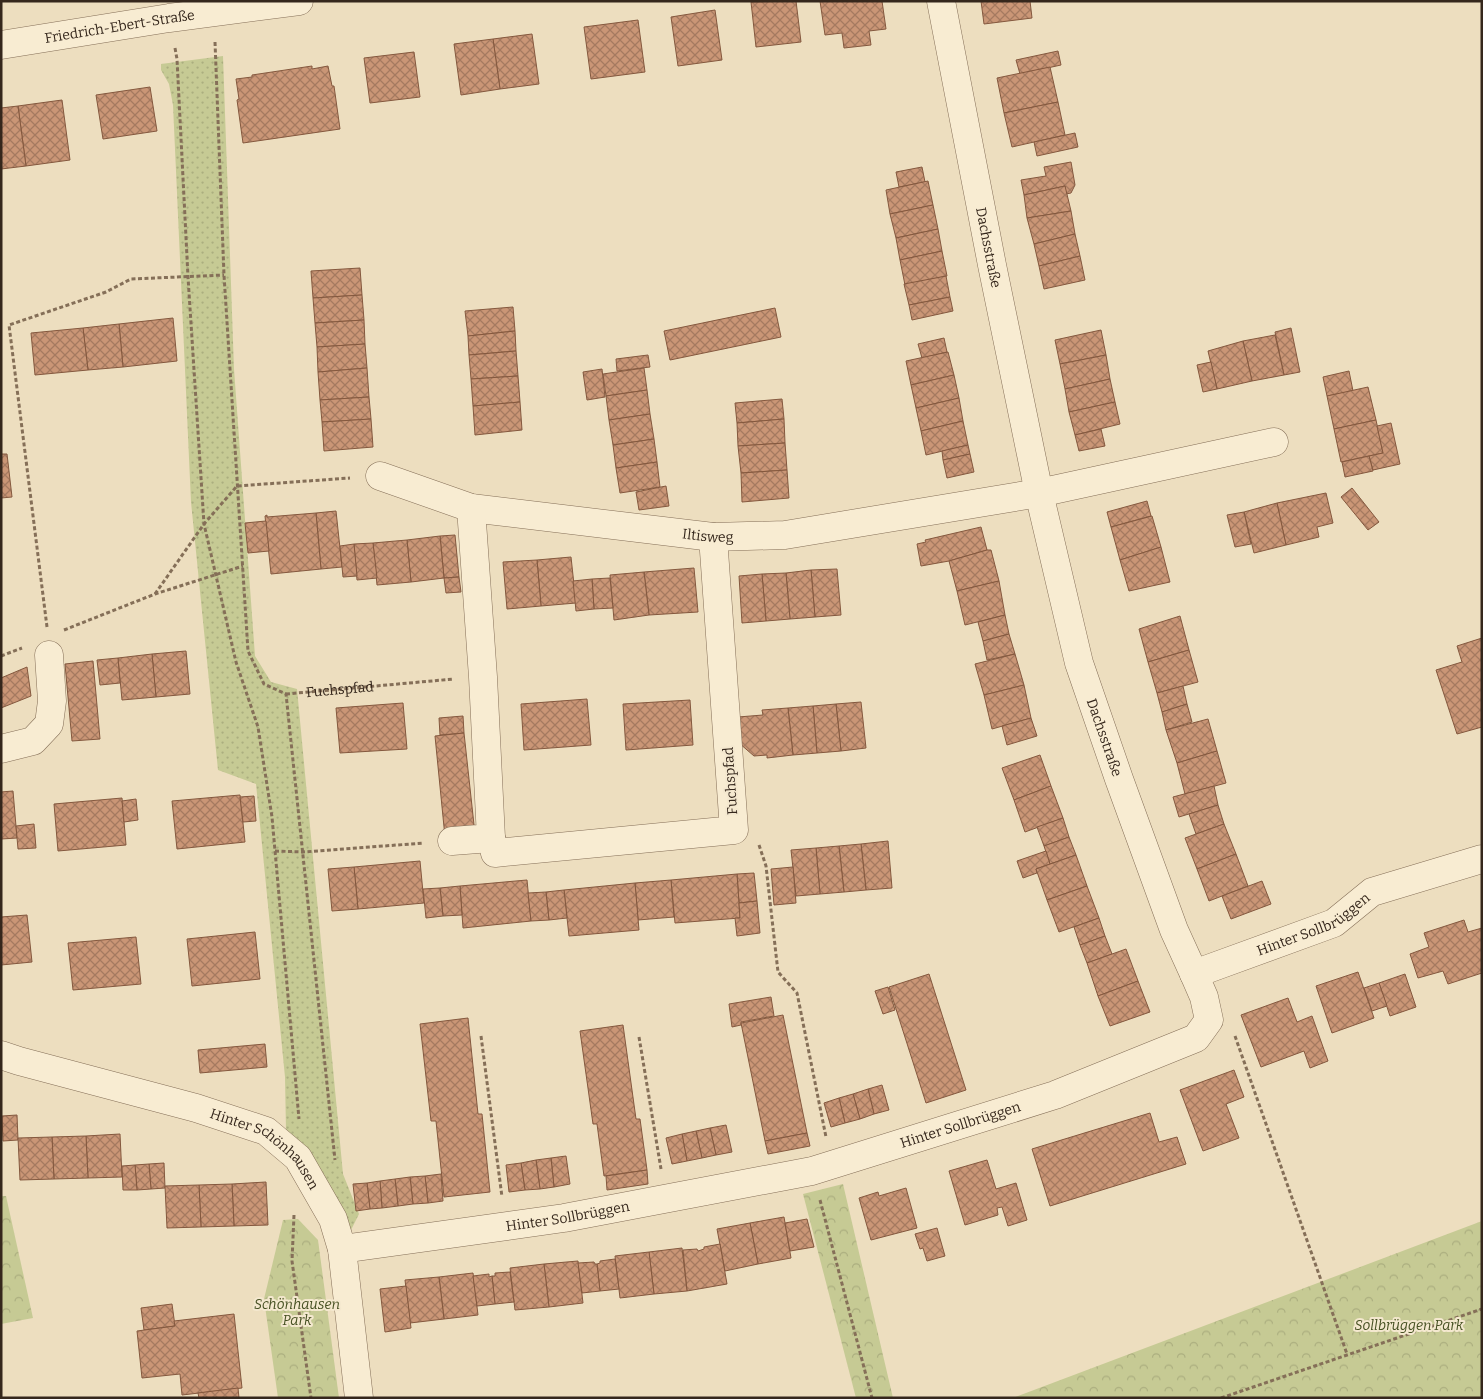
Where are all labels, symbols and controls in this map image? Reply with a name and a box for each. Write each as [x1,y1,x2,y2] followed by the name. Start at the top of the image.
[43,7,196,47] street label: Friedrich-Ebert-Straße
[972,206,1004,289] street label: Dachsstraße
[681,525,734,547] street label: Iltisweg
[305,678,374,701] street label: Fuchspfad
[1083,696,1126,779] street label: Dachsstraße
[720,747,741,815] street label: Fuchspfad
[1255,889,1374,959] street label: Hinter Sollbrüggen
[898,1098,1023,1152] street label: Hinter Sollbrüggen
[208,1105,322,1193] street label: Hinter Schönhausen
[505,1198,631,1235] street label: Hinter Sollbrüggen
[254,1296,340,1329] park label: Schönhausen Park
[1355,1317,1464,1334] park label: Sollbrüggen Park

